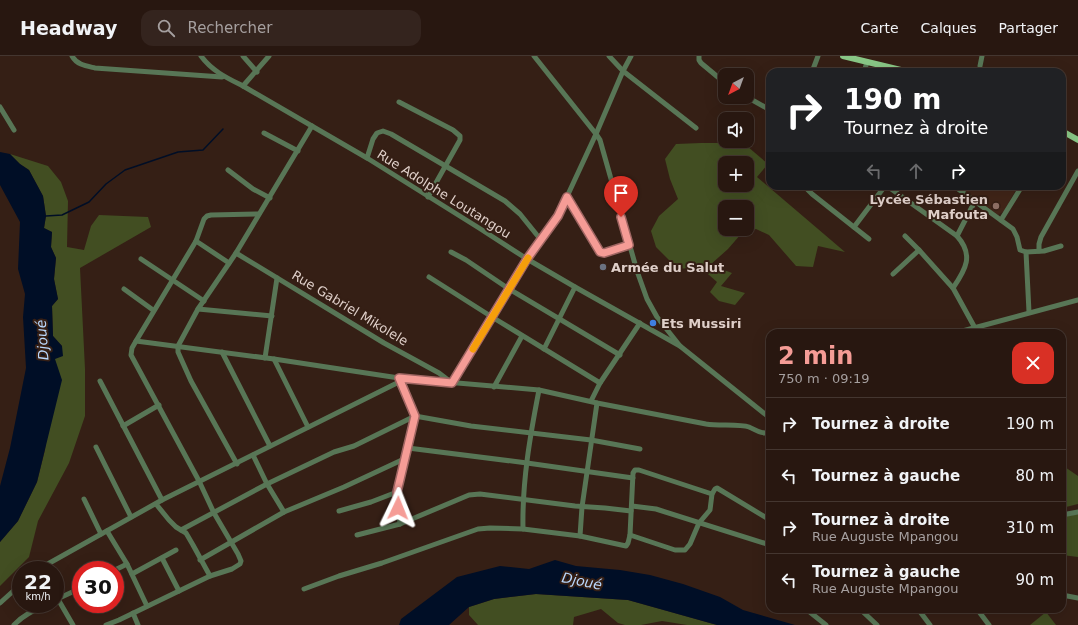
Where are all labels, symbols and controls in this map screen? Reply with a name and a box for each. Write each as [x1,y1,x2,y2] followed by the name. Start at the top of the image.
[141,10,421,46] search box
[20,17,117,39] text: Headway
[155,17,177,39] icon: search
[187,19,272,37] text: Rechercher
[860,20,899,36] text: Carte
[921,20,977,36] text: Calques
[999,20,1058,36] text: Partager
[718,68,754,104] north arrow
[718,68,754,236] map controls
[844,83,941,116] text: 190 m
[778,84,830,136] icon: right
[718,112,754,148] button: sound
[844,117,988,138] text: Tournez à droite
[374,147,514,241] street label: Rue Adolphe Loutangou
[718,156,754,192] button: +
[863,160,885,182] icon: left
[905,160,927,182] icon: ahead
[947,160,969,182] icon: right
[604,176,638,217] pin
[610,182,632,204] icon: arrive
[870,192,988,222] place label: Lycée Sébastien Mafouta
[718,200,754,236] button: −
[991,201,1001,211] marker: Lycée Sébastien Mafouta
[611,260,724,275] place label: Armée du Salut
[598,262,608,272] marker: Armée du Salut
[289,267,411,349] street label: Rue Gabriel Mikolele
[661,316,741,331] place label: Ets Mussiri
[648,318,658,328] marker: Ets Mussiri
[33,319,51,361] water label: Djoué
[778,342,853,370] text: 2 min
[1012,342,1054,384] button: close
[778,371,869,386] text: 750 m · 09:19
[778,413,800,435] icon: right
[812,415,950,433] text: Tournez à droite
[1006,415,1054,433] text: 190 m
[778,465,800,487] icon: left
[812,467,960,485] text: Tournez à gauche
[1016,467,1054,485] text: 80 m
[377,487,419,529] position arrow
[812,511,950,529] text: Tournez à droite
[778,517,800,539] icon: right
[1006,519,1054,537] text: 310 m
[812,529,959,544] text: Rue Auguste Mpangou
[72,561,124,613] speed limit sign: 30
[812,563,960,581] text: Tournez à gauche
[560,569,604,593] water label: Djoué
[778,569,800,591] icon: left
[24,570,52,594] text: 22
[1016,571,1054,589] text: 90 m
[812,581,959,596] text: Rue Auguste Mpangou
[25,591,51,602] text: km/h

